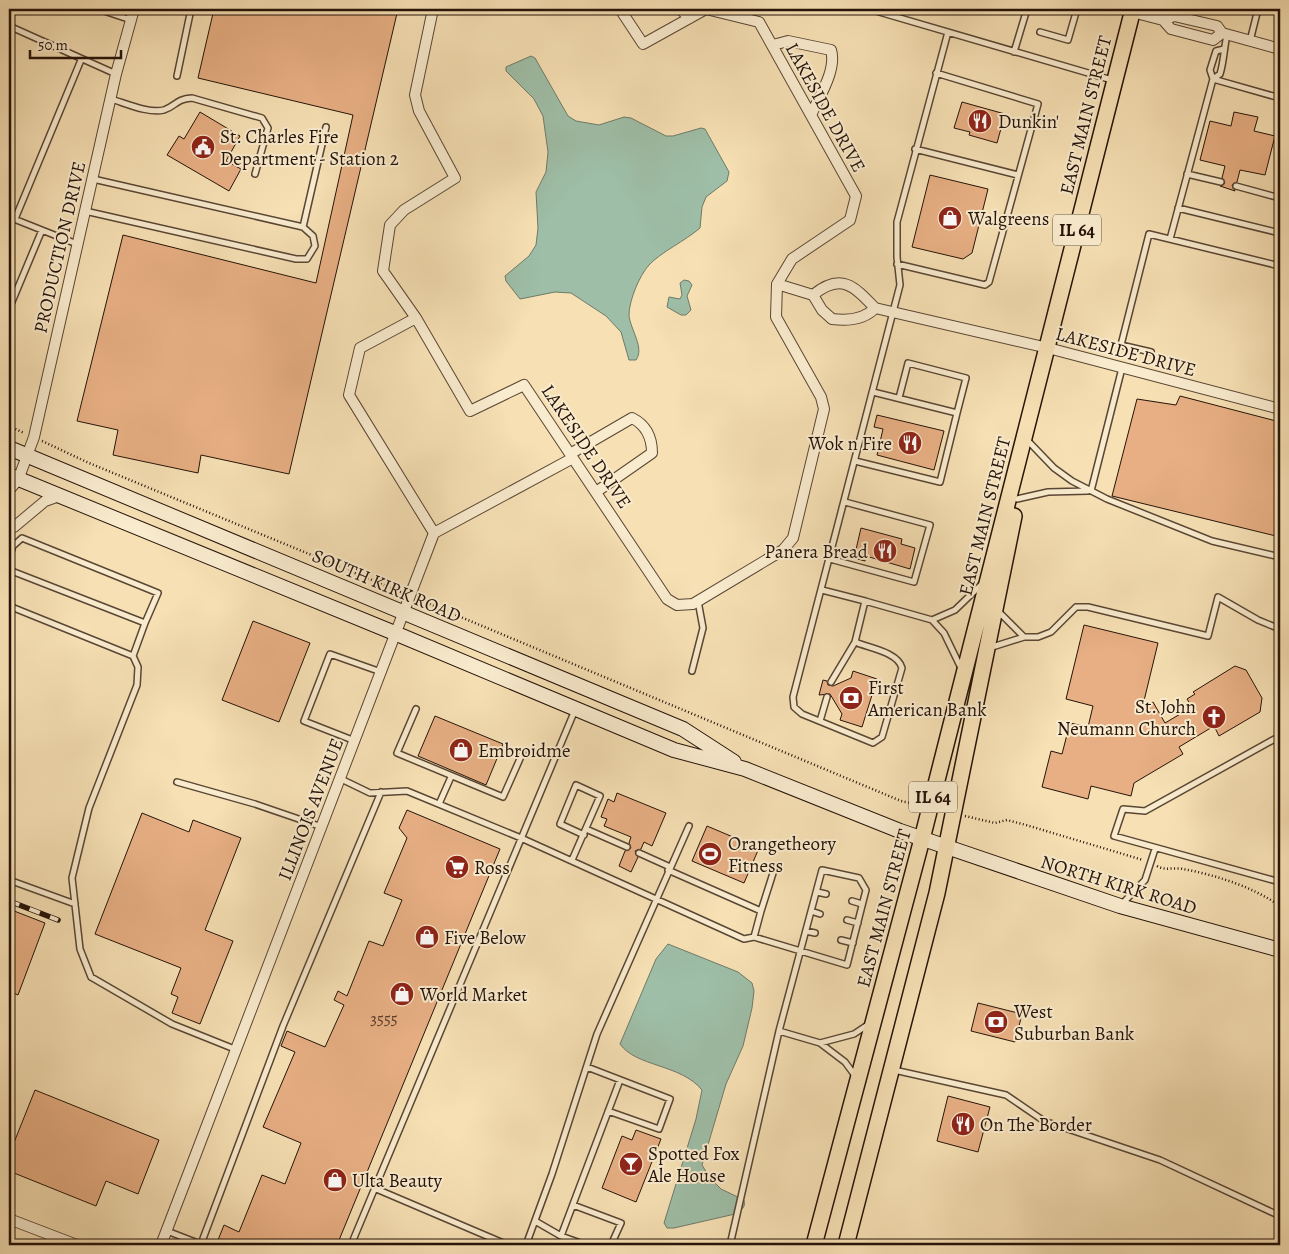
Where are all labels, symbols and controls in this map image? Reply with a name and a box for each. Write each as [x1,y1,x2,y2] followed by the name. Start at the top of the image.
[30,28,121,60] scale bar
[1054,32,1118,197] street label: EAST MAIN STREET
[38,35,68,55] text: 50 m
[779,38,871,177] street label: LAKESIDE DRIVE
[967,108,993,134] restaurant icon: Dunkin'
[998,109,1059,135] place label: Dunkin'
[220,124,399,172] place label: St. Charles Fire Department - Station 2
[190,134,216,160] public building icon: St. Charles Fire Department - Station 2
[28,159,92,336] street label: PRODUCTION DRIVE
[937,205,963,231] shop icon: Walgreens
[967,206,1049,232] place label: Walgreens
[1053,214,1101,246] road number: IL 64
[1053,321,1199,383] street label: LAKESIDE DRIVE
[535,379,637,514] street label: LAKESIDE DRIVE
[897,430,923,456] restaurant icon: Wok n Fire
[808,431,892,457] place label: Wok n Fire
[953,433,1017,598] street label: EAST MAIN STREET
[872,538,898,564] restaurant icon: Panera Bread
[765,539,869,565] place label: Panera Bread
[308,543,465,629] street label: SOUTH KIRK ROAD
[867,675,987,723] place label: First American Bank
[838,685,864,711] bank icon: First American Bank
[1057,694,1196,742] place label: St. John Neumann Church
[1201,704,1227,730] church icon: St. John Neumann Church
[272,734,350,884] street label: ILLINOIS AVENUE
[448,737,474,763] shop icon: Embroidme
[478,738,571,764] place label: Embroidme
[909,782,957,812] road number: IL 64
[850,826,918,990] street label: EAST MAIN STREET
[728,831,836,879] place label: Orangetheory Fitness
[697,841,723,867] sports icon: Orangetheory Fitness
[1038,849,1200,921] street label: NORTH KIRK ROAD
[444,854,470,880] supermarket icon: Ross
[474,855,510,881] place label: Ross
[414,924,440,950] shop icon: Five Below
[444,925,527,951] place label: Five Below
[389,981,415,1007] shop icon: World Market
[419,982,528,1008] place label: World Market
[1013,999,1135,1047] place label: West Suburban Bank
[370,1008,398,1030] house number: 3555
[983,1009,1009,1035] bank icon: West Suburban Bank
[950,1111,976,1137] restaurant icon: On The Border
[980,1112,1092,1138] place label: On The Border
[647,1141,740,1189] place label: Spotted Fox Ale House
[618,1151,644,1177] bar icon: Spotted Fox Ale House
[322,1167,348,1193] shop icon: Ulta Beauty
[352,1168,443,1194] place label: Ulta Beauty

